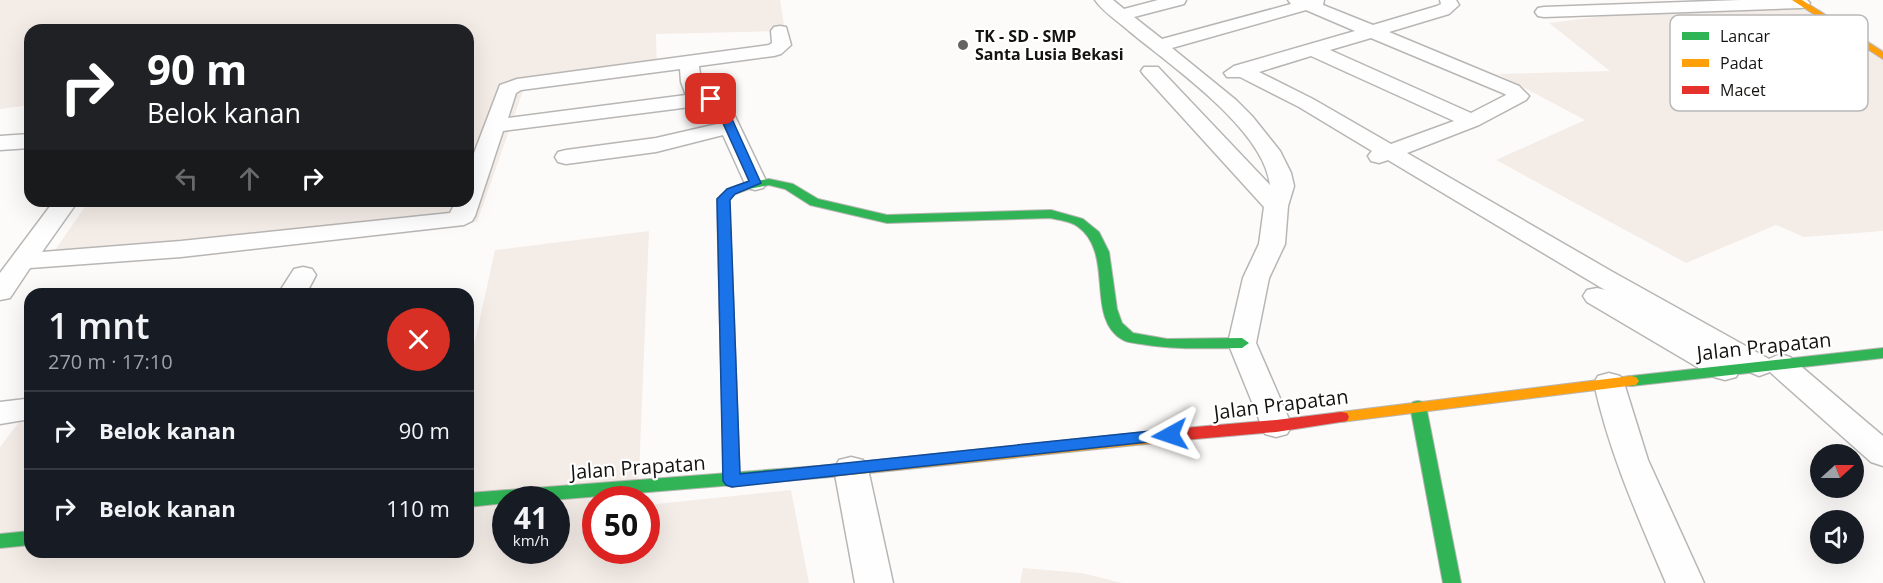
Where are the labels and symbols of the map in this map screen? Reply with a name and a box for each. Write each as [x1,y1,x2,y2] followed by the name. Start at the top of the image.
[1670,15,1868,111] legend
[975,25,1124,65] place label: TK - SD - SMP Santa Lusia Bekasi
[1720,25,1771,47] text: Lancar
[956,38,970,52] marker: TK - SD - SMP Santa Lusia Bekasi
[1720,52,1763,74] text: Padat
[685,73,736,124] pin
[1720,79,1766,101] text: Macet
[1693,326,1833,367] street label: Jalan Prapatan
[1210,382,1350,426] street label: Jalan Prapatan
[1138,403,1202,467] position arrow
[1810,444,1864,498] north arrow
[568,449,706,485] street label: Jalan Prapatan
[582,486,660,564] speed limit sign: 50

